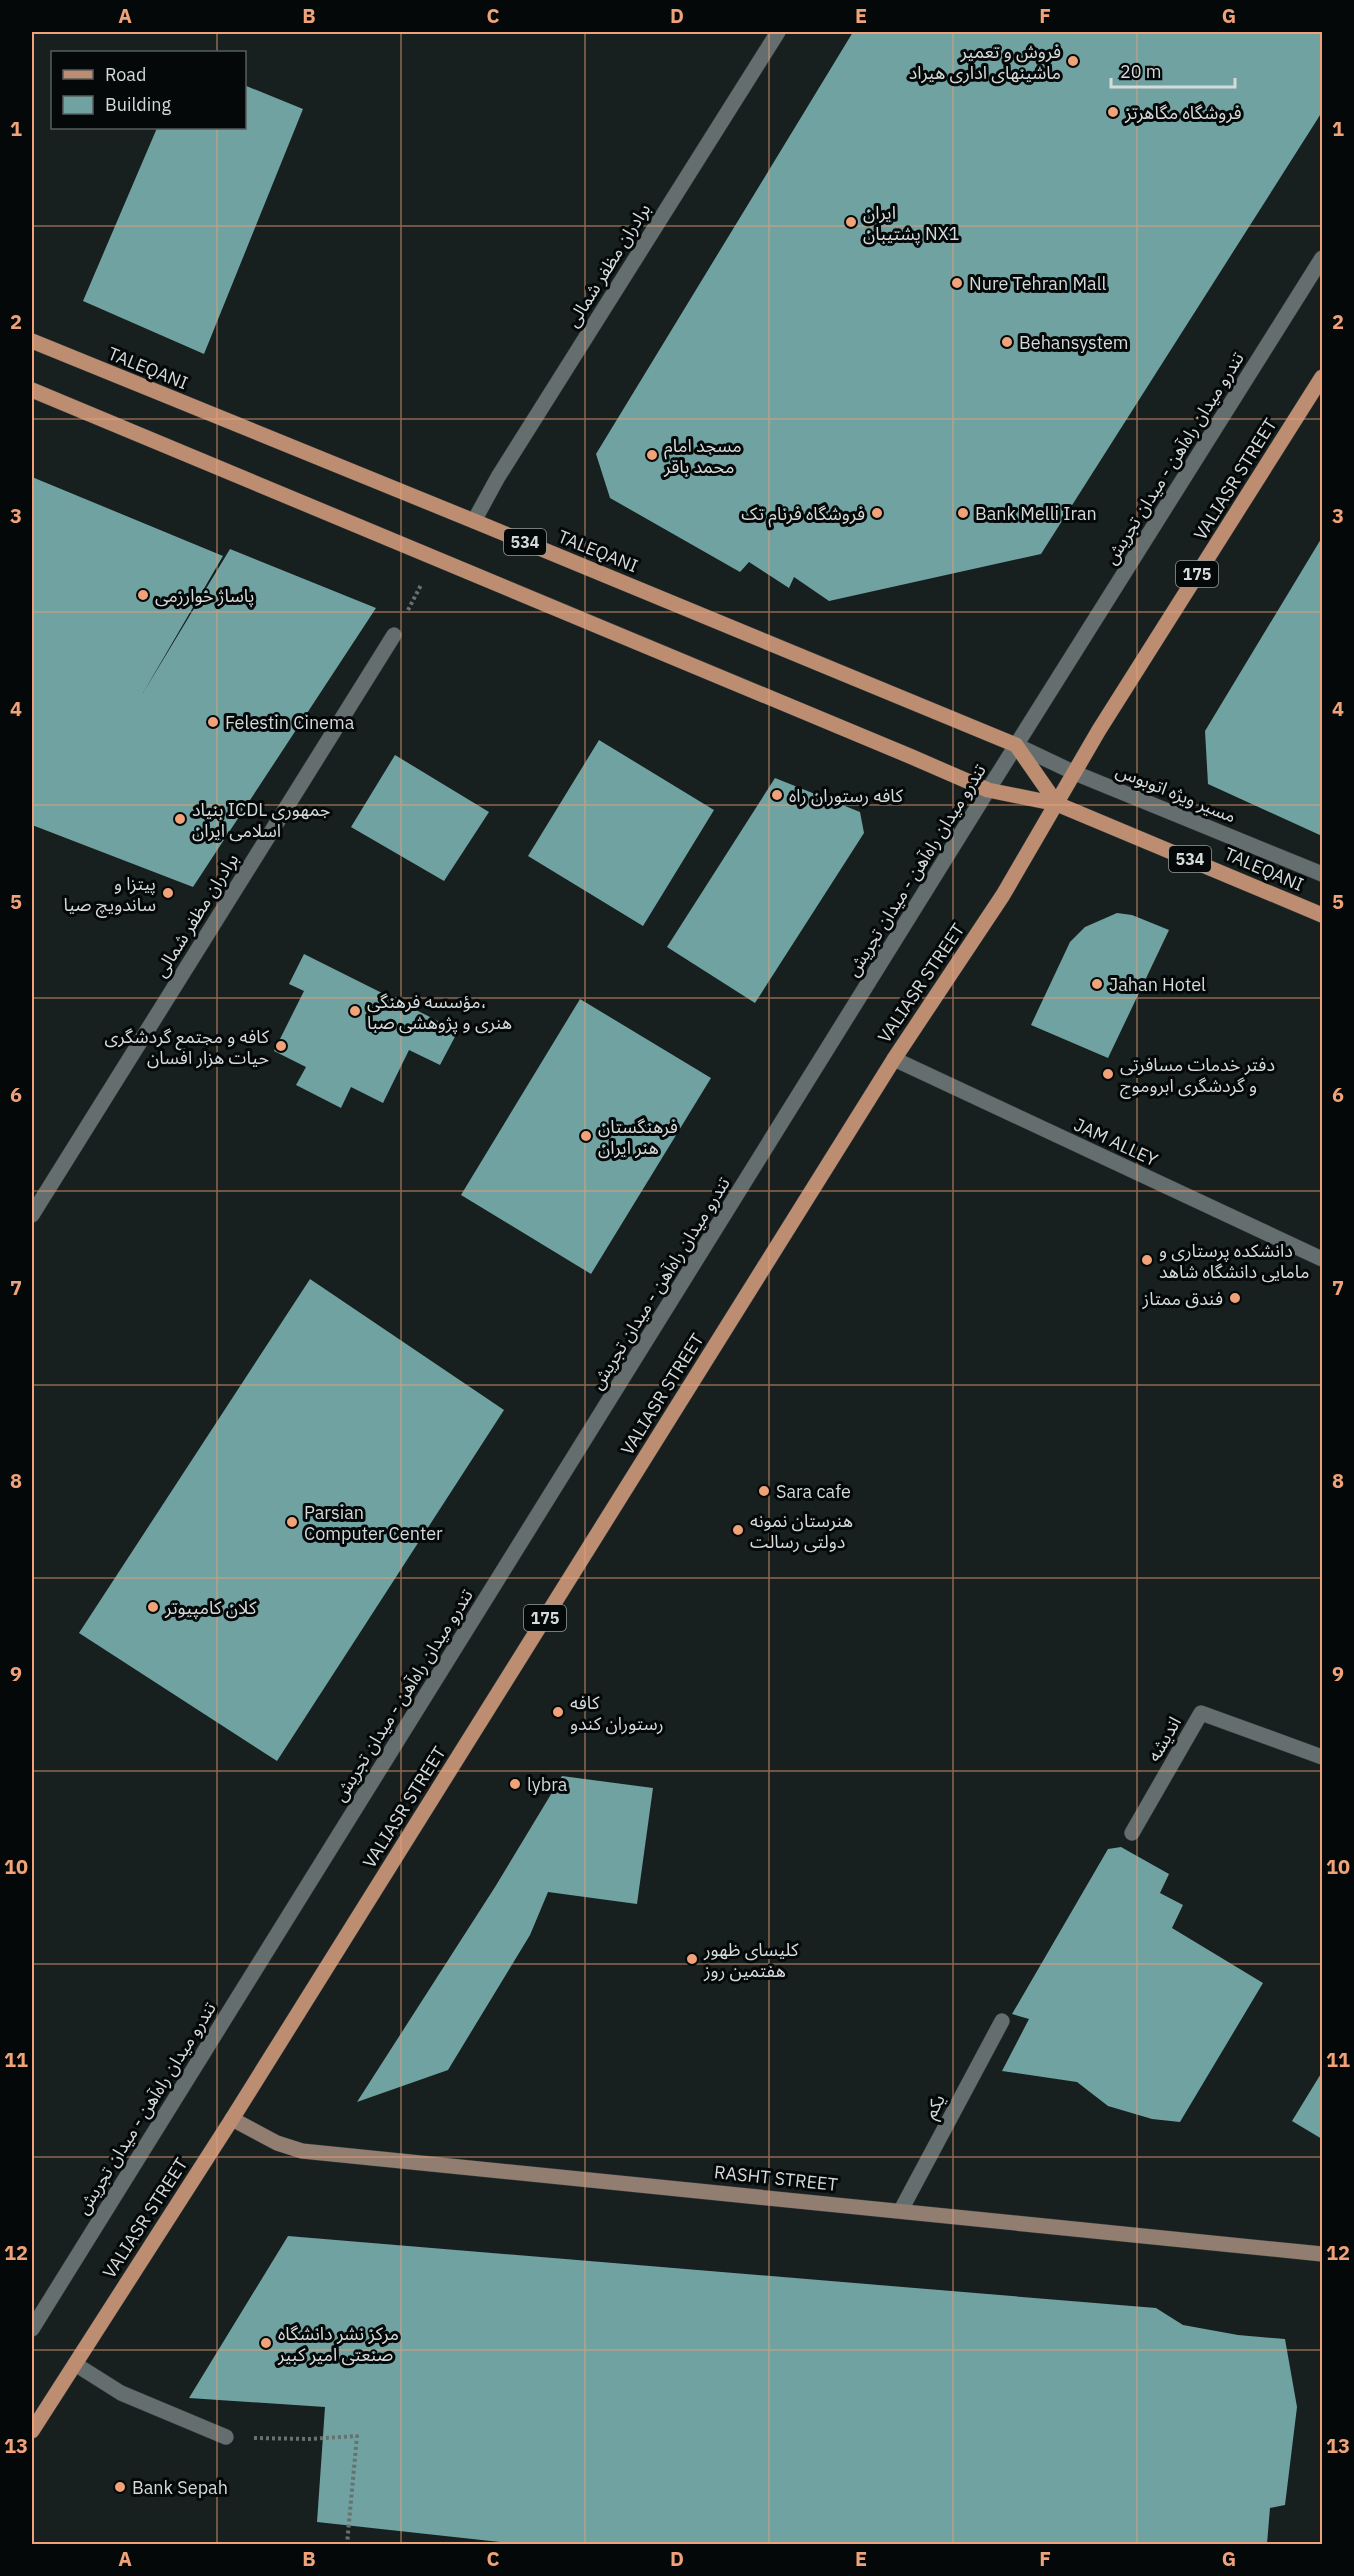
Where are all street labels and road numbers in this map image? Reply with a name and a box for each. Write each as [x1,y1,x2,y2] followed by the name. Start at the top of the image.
[561,199,655,331] street label: برادران مظفر شمالی
[105,342,191,394] street label: TALEQANI
[1099,348,1249,568] street label: تندرو میدان راه‌آهن - میدان تجریش
[1188,414,1282,544] street label: VALIASR STREET
[555,525,641,577] street label: TALEQANI
[504,529,546,555] road number: 534
[1176,561,1218,587] road number: 175
[1113,758,1239,828] street label: مسیر ویژه اتوبوس
[841,760,991,980] street label: تندرو میدان راه‌آهن - میدان تجریش
[1221,842,1307,896] street label: TALEQANI
[1169,846,1211,872] road number: 534
[149,849,243,981] street label: برادران مظفر شمالی
[873,919,969,1047] street label: VALIASR STREET
[1070,1113,1162,1172] street label: JAM ALLEY
[585,1173,735,1393] street label: تندرو میدان راه‌آهن - میدان تجریش
[615,1329,709,1459] street label: VALIASR STREET
[328,1585,478,1805] street label: تندرو میدان راه‌آهن - میدان تجریش
[524,1605,566,1631] road number: 175
[1142,1712,1186,1766] street label: اندیشه
[357,1742,451,1872] street label: VALIASR STREET
[71,1998,221,2218] street label: تندرو میدان راه‌آهن - میدان تجریش
[918,2090,952,2123] street label: یکم
[97,2153,193,2283] street label: VALIASR STREET
[713,2160,839,2196] street label: RASHT STREET

